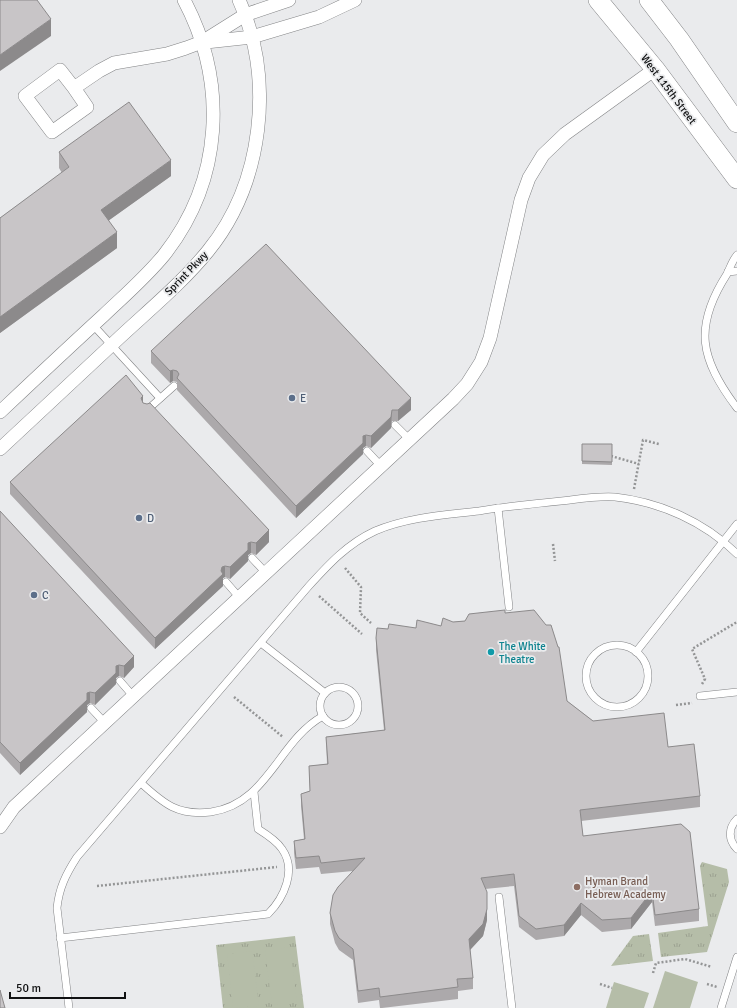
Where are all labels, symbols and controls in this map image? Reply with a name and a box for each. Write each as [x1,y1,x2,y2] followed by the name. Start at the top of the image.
[638,52,699,127] street label: West 115th Street
[162,248,211,298] street label: Sprint Pkwy
[300,392,306,405] place label: E
[287,393,297,403] marker: E
[147,512,154,525] place label: D
[134,513,144,523] marker: D
[42,589,49,602] place label: C
[29,590,39,600] marker: C
[499,640,546,666] place label: The White Theatre
[486,647,496,657] marker: The White Theatre
[585,875,667,901] place label: Hyman Brand Hebrew Academy
[572,882,582,892] marker: Hyman Brand Hebrew Academy
[10,974,125,1000] scale bar
[16,981,41,996] text: 50 m

